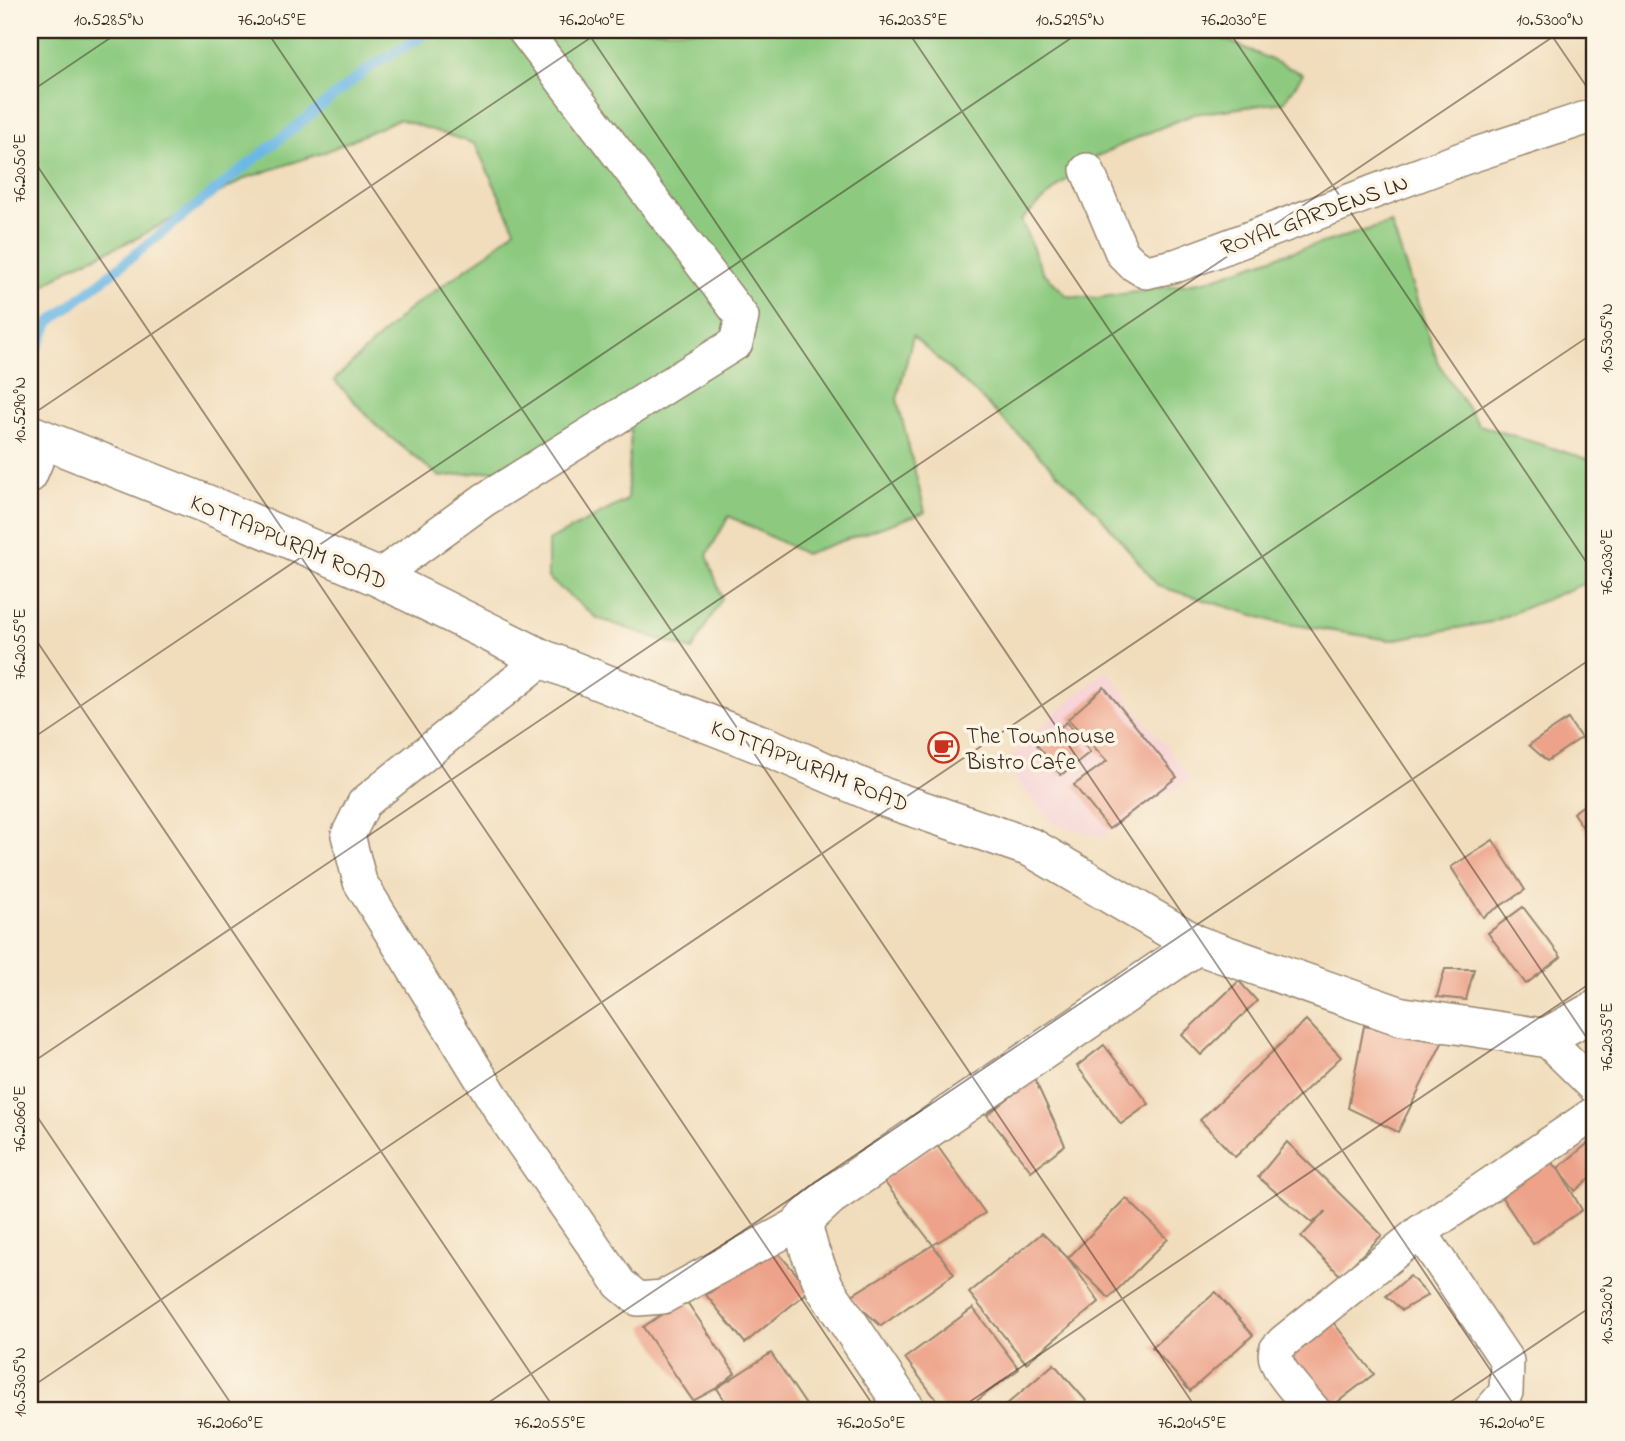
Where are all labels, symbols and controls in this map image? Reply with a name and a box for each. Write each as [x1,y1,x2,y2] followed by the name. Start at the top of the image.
[74,8,144,34] text: 10.5285°N
[237,8,307,34] text: 76.2045°E
[559,8,625,34] text: 76.2040°E
[878,8,948,34] text: 76.2035°E
[1035,8,1105,34] text: 10.5295°N
[1201,8,1267,34] text: 76.2030°E
[1516,8,1584,34] text: 10.5300°N
[8,133,34,203] text: 76.2050°E
[1216,167,1413,266] street label: ROYAL GARDENS LN
[1595,303,1621,373] text: 10.5305°N
[8,377,34,443] text: 10.5290°N
[184,487,392,600] street label: KOTTAPPURAM ROAD
[1595,529,1621,595] text: 76.2030°E
[8,608,34,680] text: 76.2055°E
[705,713,913,822] street label: KOTTAPPURAM ROAD
[965,721,1115,780] place label: The Townhouse Bistro Cafe
[926,731,960,765] cafe icon: The Townhouse Bistro Cafe
[1595,1002,1621,1072] text: 76.2035°E
[8,1085,34,1153] text: 76.2060°E
[1595,1276,1621,1344] text: 10.5320°N
[8,1347,34,1417] text: 10.5305°N
[196,1411,264,1437] text: 76.2060°E
[514,1411,586,1437] text: 76.2055°E
[836,1411,906,1437] text: 76.2050°E
[1157,1411,1227,1437] text: 76.2045°E
[1479,1411,1545,1437] text: 76.2040°E

